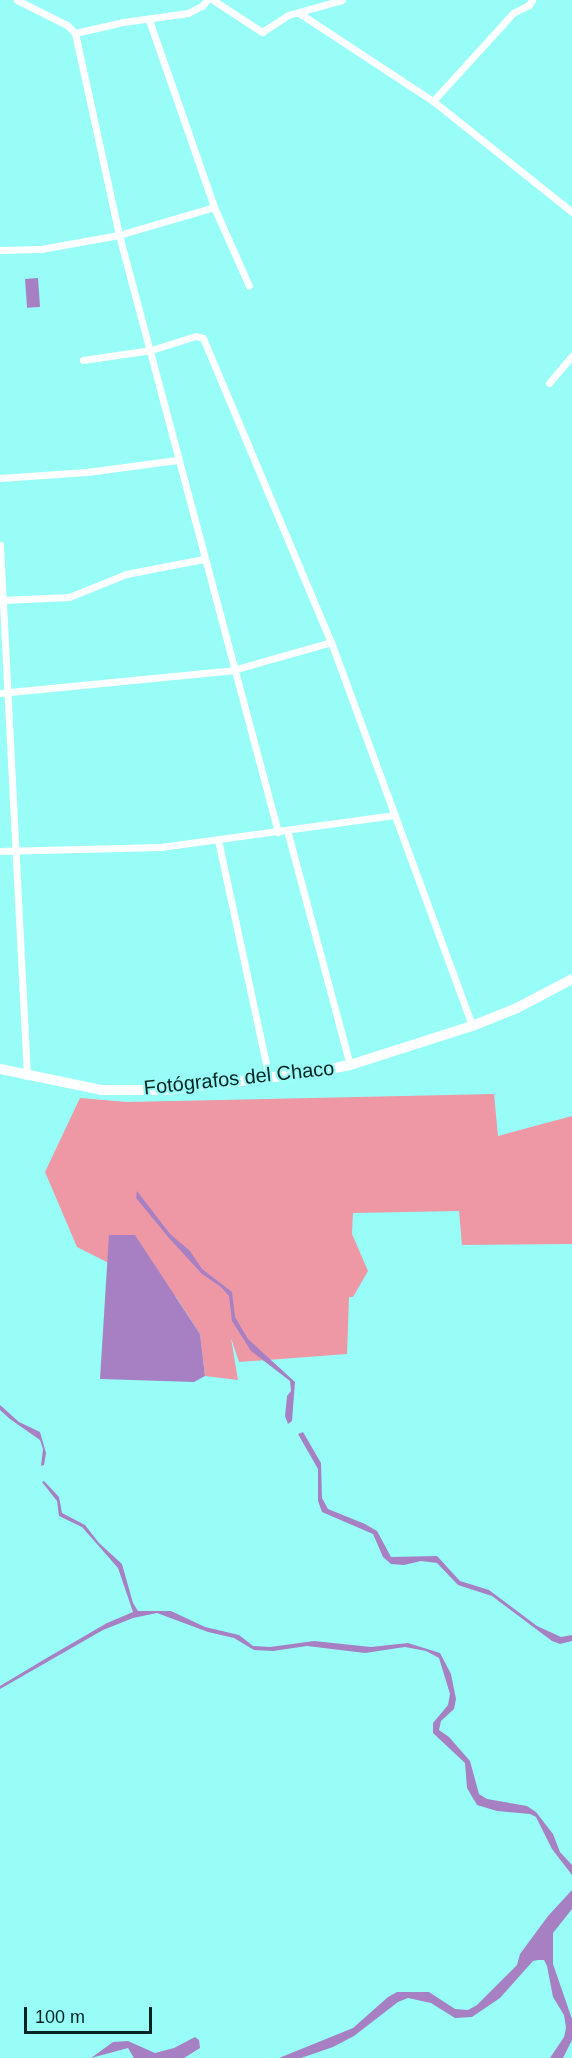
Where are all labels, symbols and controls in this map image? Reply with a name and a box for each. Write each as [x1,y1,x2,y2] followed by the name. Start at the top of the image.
[143,1056,335,1100] street label: Fotógrafos del Chaco
[27,1995,154,2033] scale bar
[35,2007,85,2027] text: 100 m

